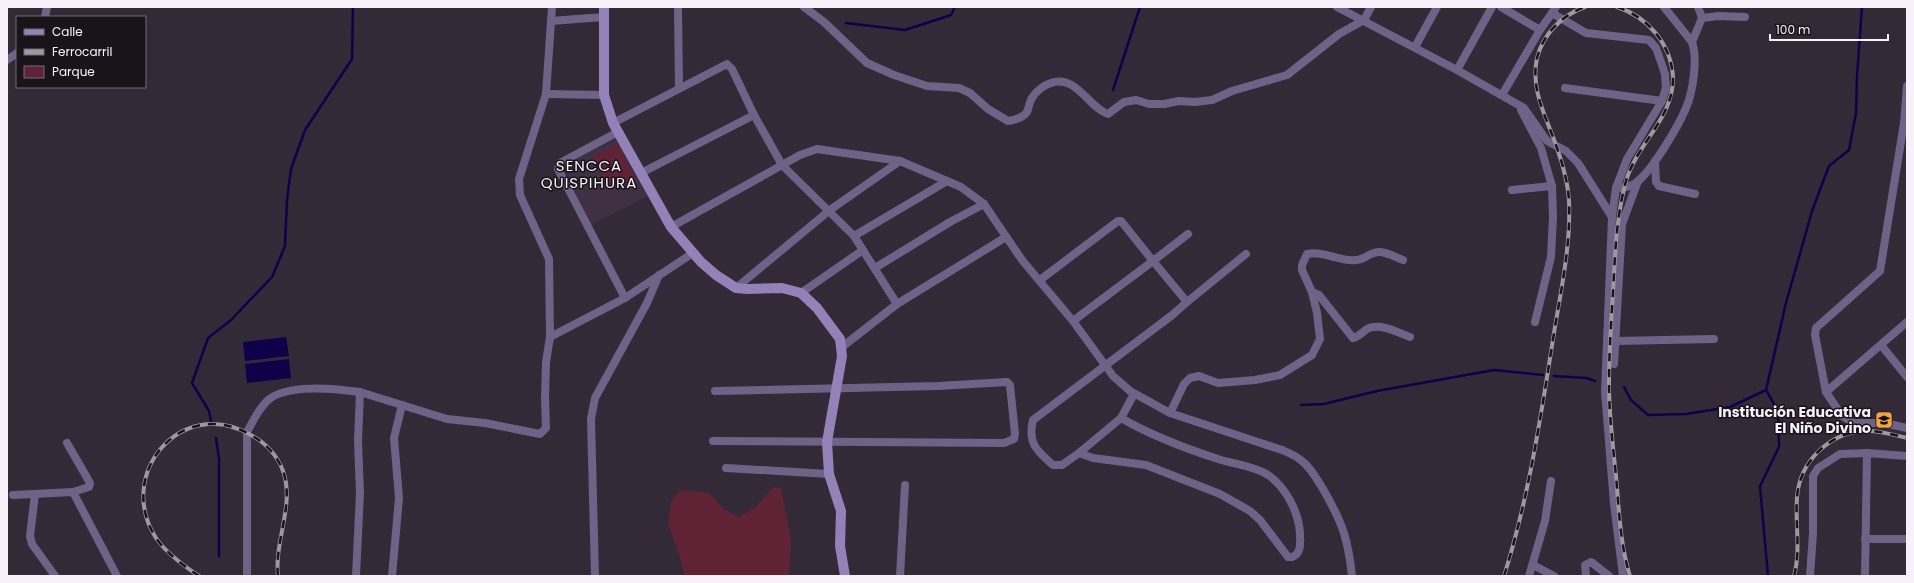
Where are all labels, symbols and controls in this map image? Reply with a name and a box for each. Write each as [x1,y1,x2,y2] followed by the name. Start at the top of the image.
[16,16,146,88] legend
[1770,16,1888,42] scale bar
[1776,21,1810,38] text: 100 m
[52,23,83,40] text: Calle
[52,43,112,60] text: Ferrocarril
[52,63,95,80] text: Parque
[541,155,637,193] district label: SENCCA QUISPIHURA
[1718,402,1871,438] place label: Institución Educativa El Niño Divino
[1874,410,1894,430] school or university icon: Institución Educativa El Niño Divino

